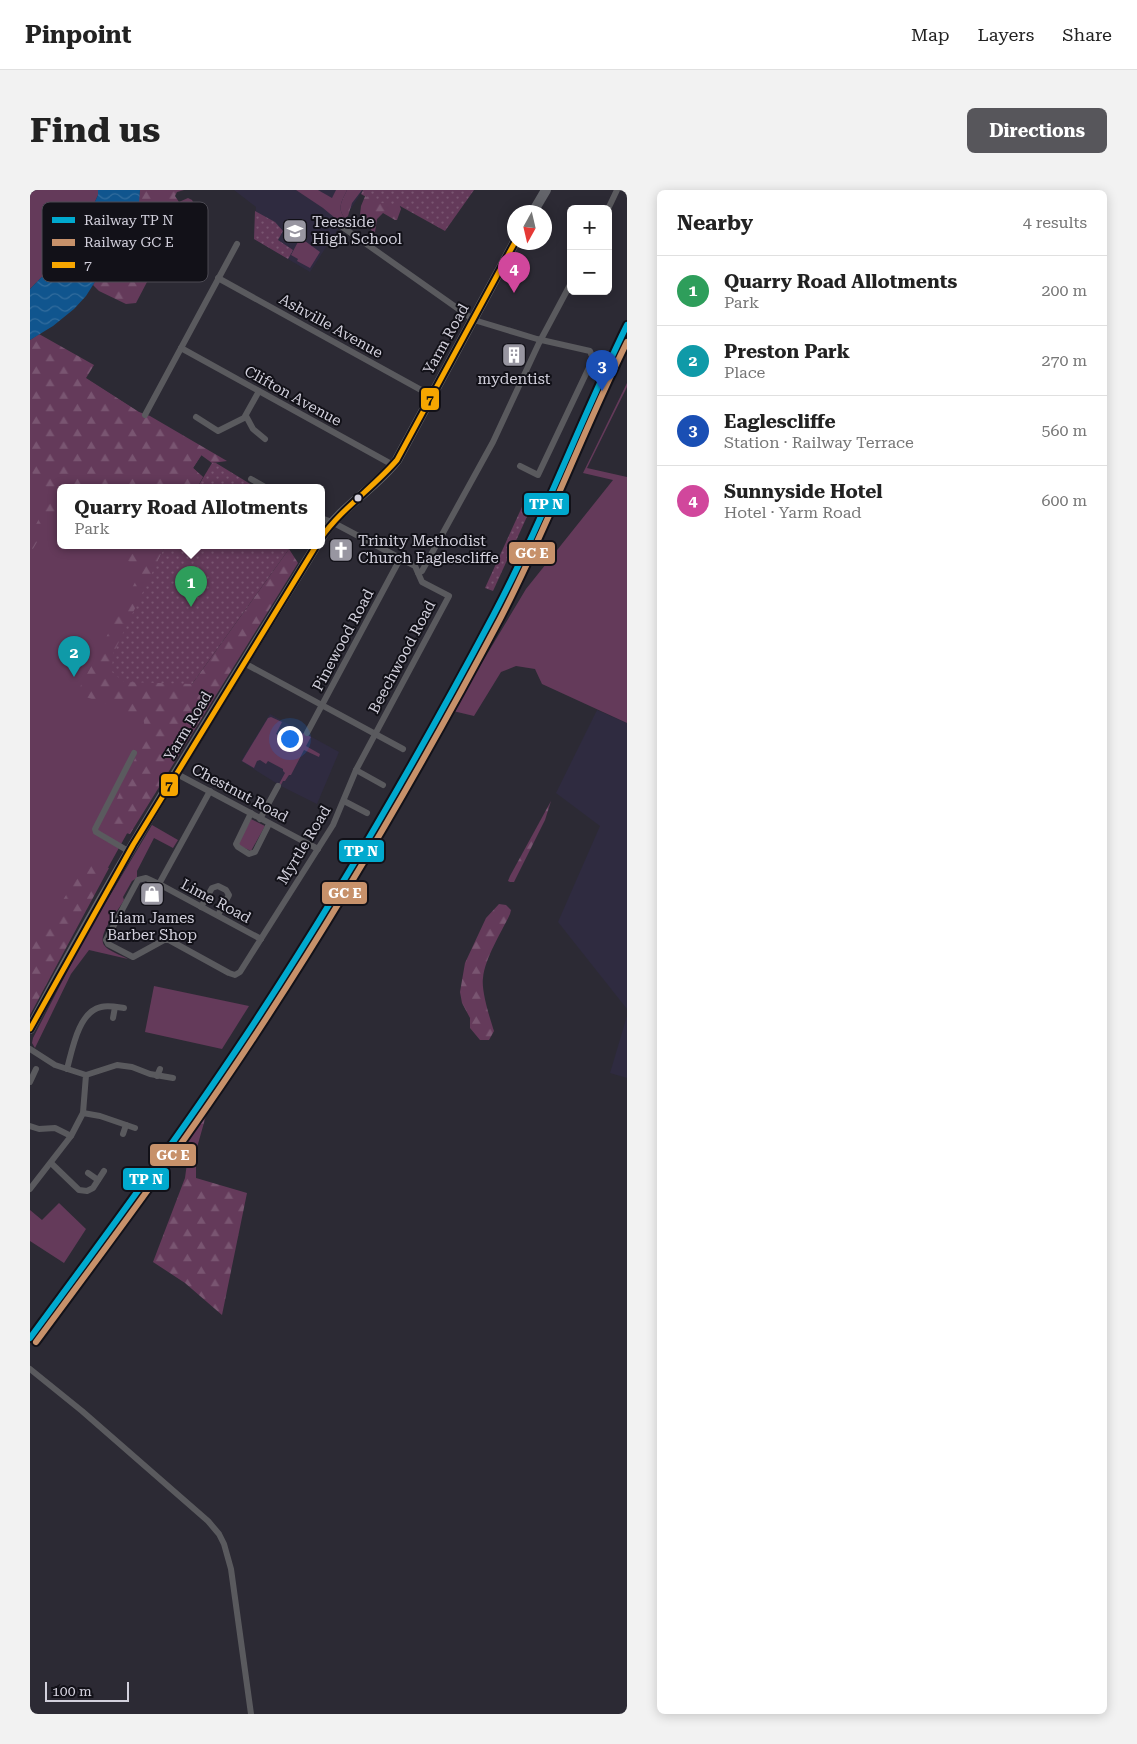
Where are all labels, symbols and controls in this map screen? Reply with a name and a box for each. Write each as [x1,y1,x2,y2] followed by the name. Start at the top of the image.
[25,21,131,49] text: Pinpoint
[911,24,950,45] text: Map
[978,24,1034,45] text: Layers
[1062,24,1112,45] text: Share
[967,108,1107,153] button: Directions
[30,110,160,151] text: Find us
[42,202,208,282] legend
[507,205,552,250] north arrow
[567,205,612,295] map controls
[567,205,612,250] button: +
[677,211,753,235] text: Nearby
[84,212,174,228] text: Railway TP N
[312,213,402,248] place label: Teesside High School
[1023,213,1087,232] text: 4 results
[282,218,308,244] school or university icon: Teesside High School
[84,234,174,250] text: Railway GC E
[567,250,612,295] button: −
[498,252,530,293] pin: 4
[84,257,92,273] text: 7
[724,270,957,293] text: Quarry Road Allotments
[689,281,697,300] text: 1
[1041,281,1087,300] text: 200 m
[276,290,386,362] street label: Ashville Avenue
[724,293,759,312] text: Park
[419,300,473,377] street label: Yarm Road
[724,340,850,363] text: Preston Park
[501,342,527,368] building icon: mydentist
[586,350,618,391] pin: 3
[689,351,697,370] text: 2
[1041,351,1087,370] text: 270 m
[241,362,345,430] street label: Clifton Avenue
[724,363,765,382] text: Place
[478,370,551,388] place label: mydentist
[420,387,440,411] line badge: 7
[426,391,434,407] text: 7
[724,410,836,433] text: Eaglescliffe
[689,421,697,440] text: 3
[1041,421,1087,440] text: 560 m
[724,433,914,452] text: Station · Railway Terrace
[724,480,883,503] text: Sunnyside Hotel
[57,484,325,549] popup
[689,491,697,510] text: 4
[1041,491,1087,510] text: 600 m
[523,492,570,516] line badge: TP N
[353,493,363,503] unlabelled marker
[74,496,308,519] text: Quarry Road Allotments
[529,496,563,512] text: TP N
[724,503,861,522] text: Hotel · Yarm Road
[74,519,110,538] text: Park
[358,532,499,567] place label: Trinity Methodist Church Eaglescliffe
[328,537,354,563] church icon: Trinity Methodist Church Eaglescliffe
[508,541,556,565] line badge: GC E
[515,545,549,561] text: GC E
[175,566,207,607] pin: 1
[309,586,378,694] street label: Pinewood Road
[365,597,440,717] street label: Beechwood Road
[58,636,90,677] pin: 2
[160,688,216,764] street label: Yarm Road
[277,726,303,752] your location
[189,760,292,826] street label: Chestnut Road
[160,773,179,797] line badge: 7
[165,777,173,793] text: 7
[273,802,335,888] street label: Myrtle Road
[338,839,385,863] line badge: TP N
[344,843,378,859] text: TP N
[178,875,254,927] street label: Lime Road
[139,881,165,907] shop icon: Liam James Barber Shop
[321,881,368,905] line badge: GC E
[328,885,362,901] text: GC E
[107,909,197,944] place label: Liam James Barber Shop
[149,1143,197,1167] line badge: GC E
[156,1147,190,1163] text: GC E
[122,1167,170,1191] line badge: TP N
[129,1171,163,1187] text: TP N
[45,1679,129,1702] scale bar
[52,1683,92,1699] text: 100 m

